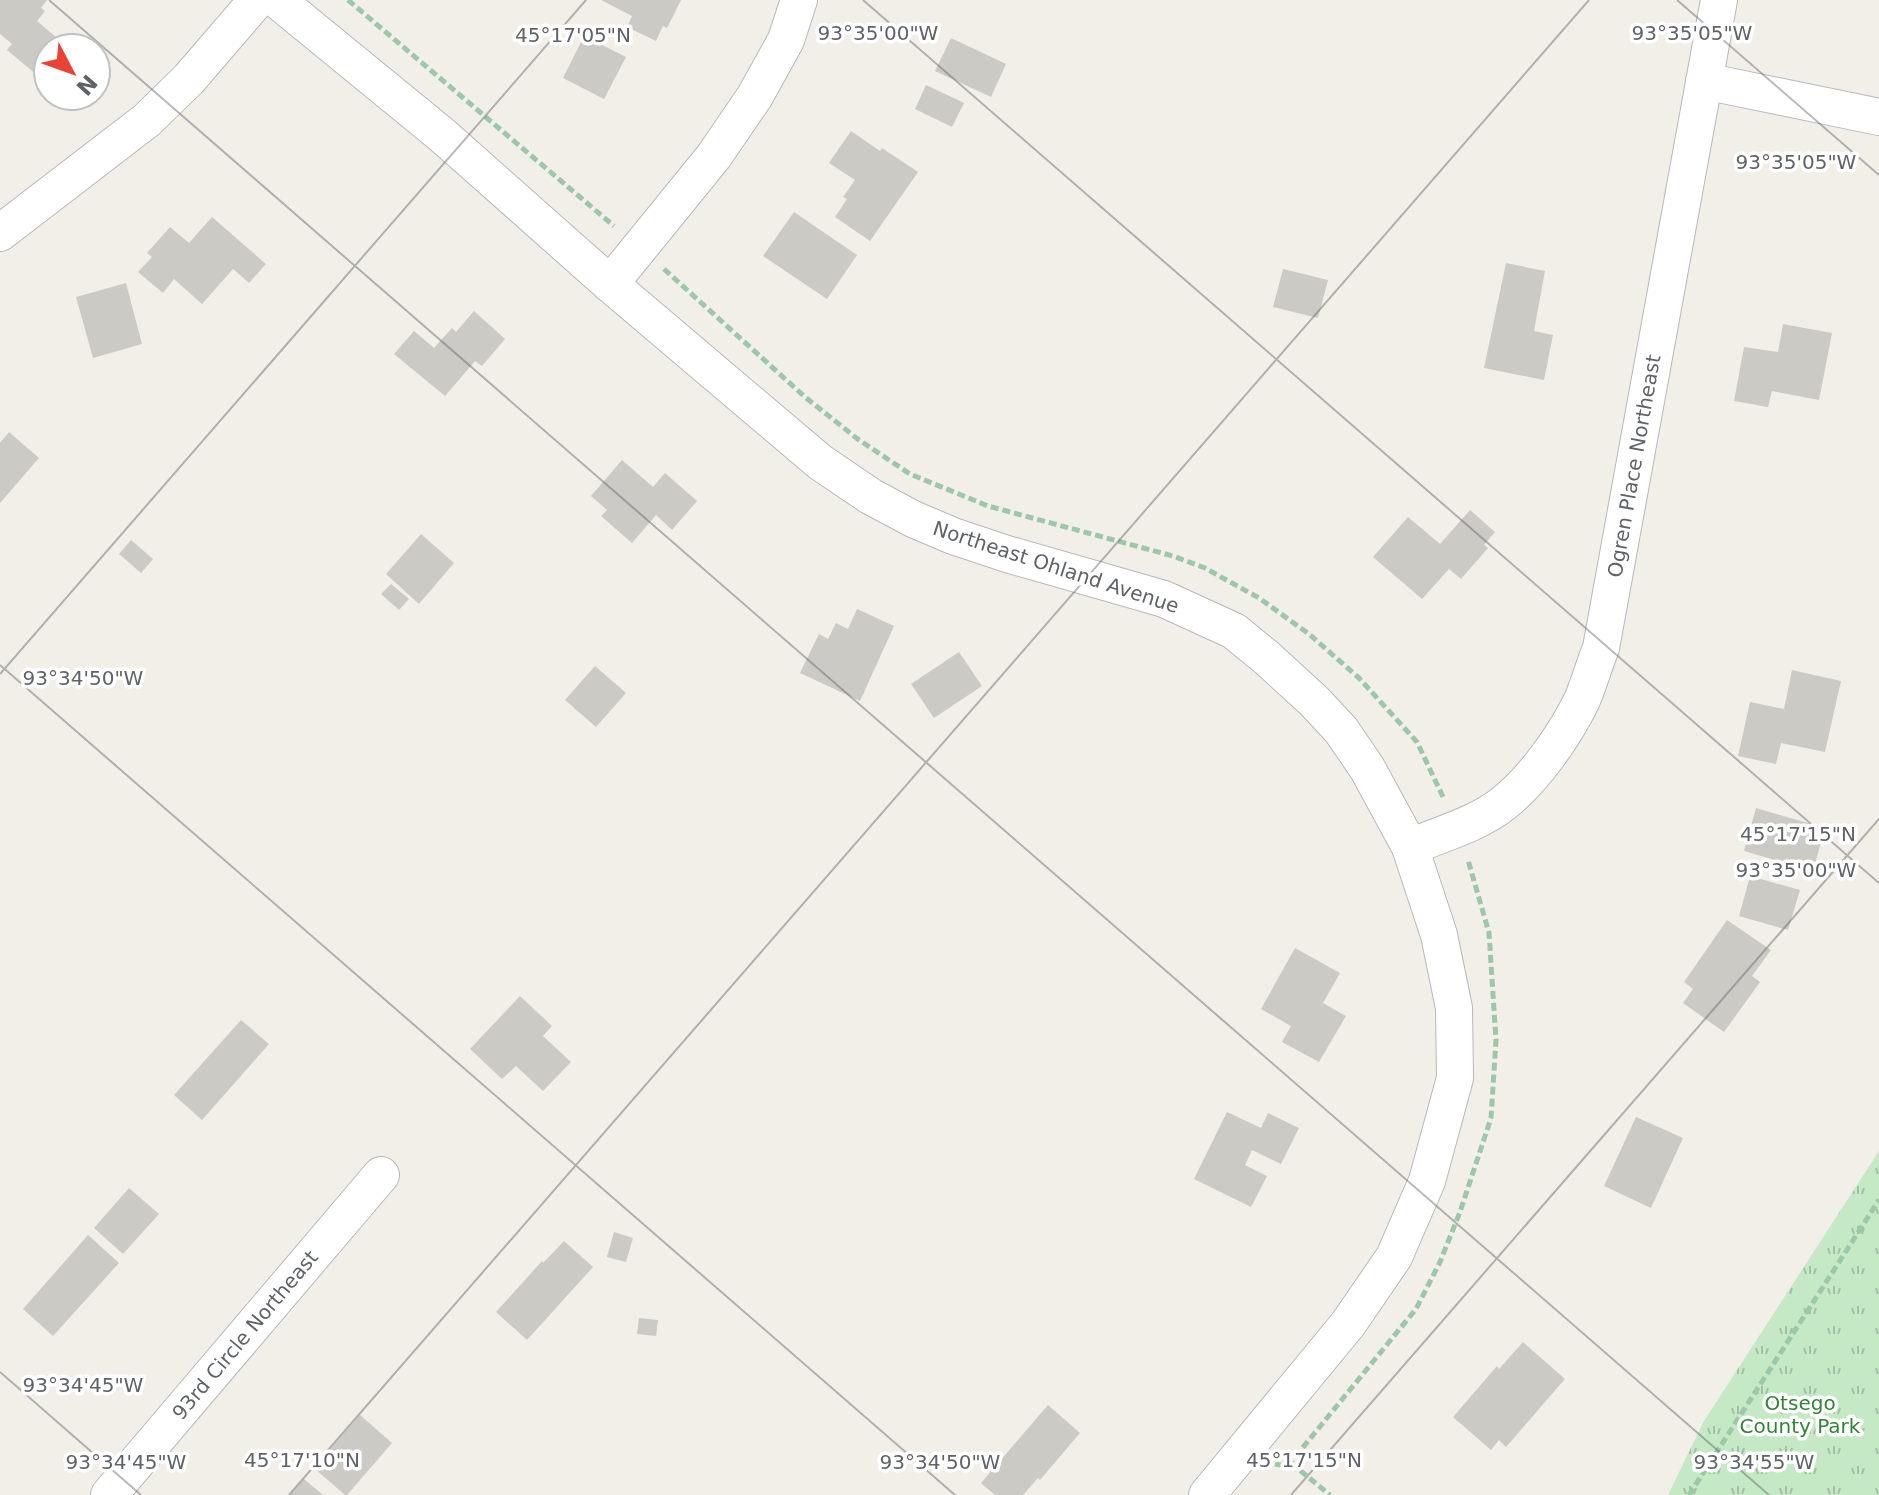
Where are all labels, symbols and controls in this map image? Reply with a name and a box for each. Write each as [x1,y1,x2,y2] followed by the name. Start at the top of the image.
[818,21,939,45] text: 93°35'00"W
[1632,21,1753,45] text: 93°35'05"W
[515,23,631,47] text: 45°17'05"N
[32,32,112,112] north arrow
[71,70,102,100] text: N
[1736,150,1857,174] text: 93°35'05"W
[1603,353,1665,579] street label: Ogren Place Northeast
[930,516,1182,618] street label: Northeast Ohland Avenue
[23,666,144,690] text: 93°34'50"W
[1740,822,1856,846] text: 45°17'15"N
[1736,858,1857,882] text: 93°35'00"W
[167,1245,323,1425] street label: 93rd Circle Northeast
[23,1373,144,1397] text: 93°34'45"W
[1740,1391,1861,1438] park label: Otsego County Park
[244,1448,360,1472] text: 45°17'10"N
[1246,1448,1362,1472] text: 45°17'15"N
[66,1450,187,1474] text: 93°34'45"W
[880,1450,1001,1474] text: 93°34'50"W
[1694,1450,1815,1474] text: 93°34'55"W

